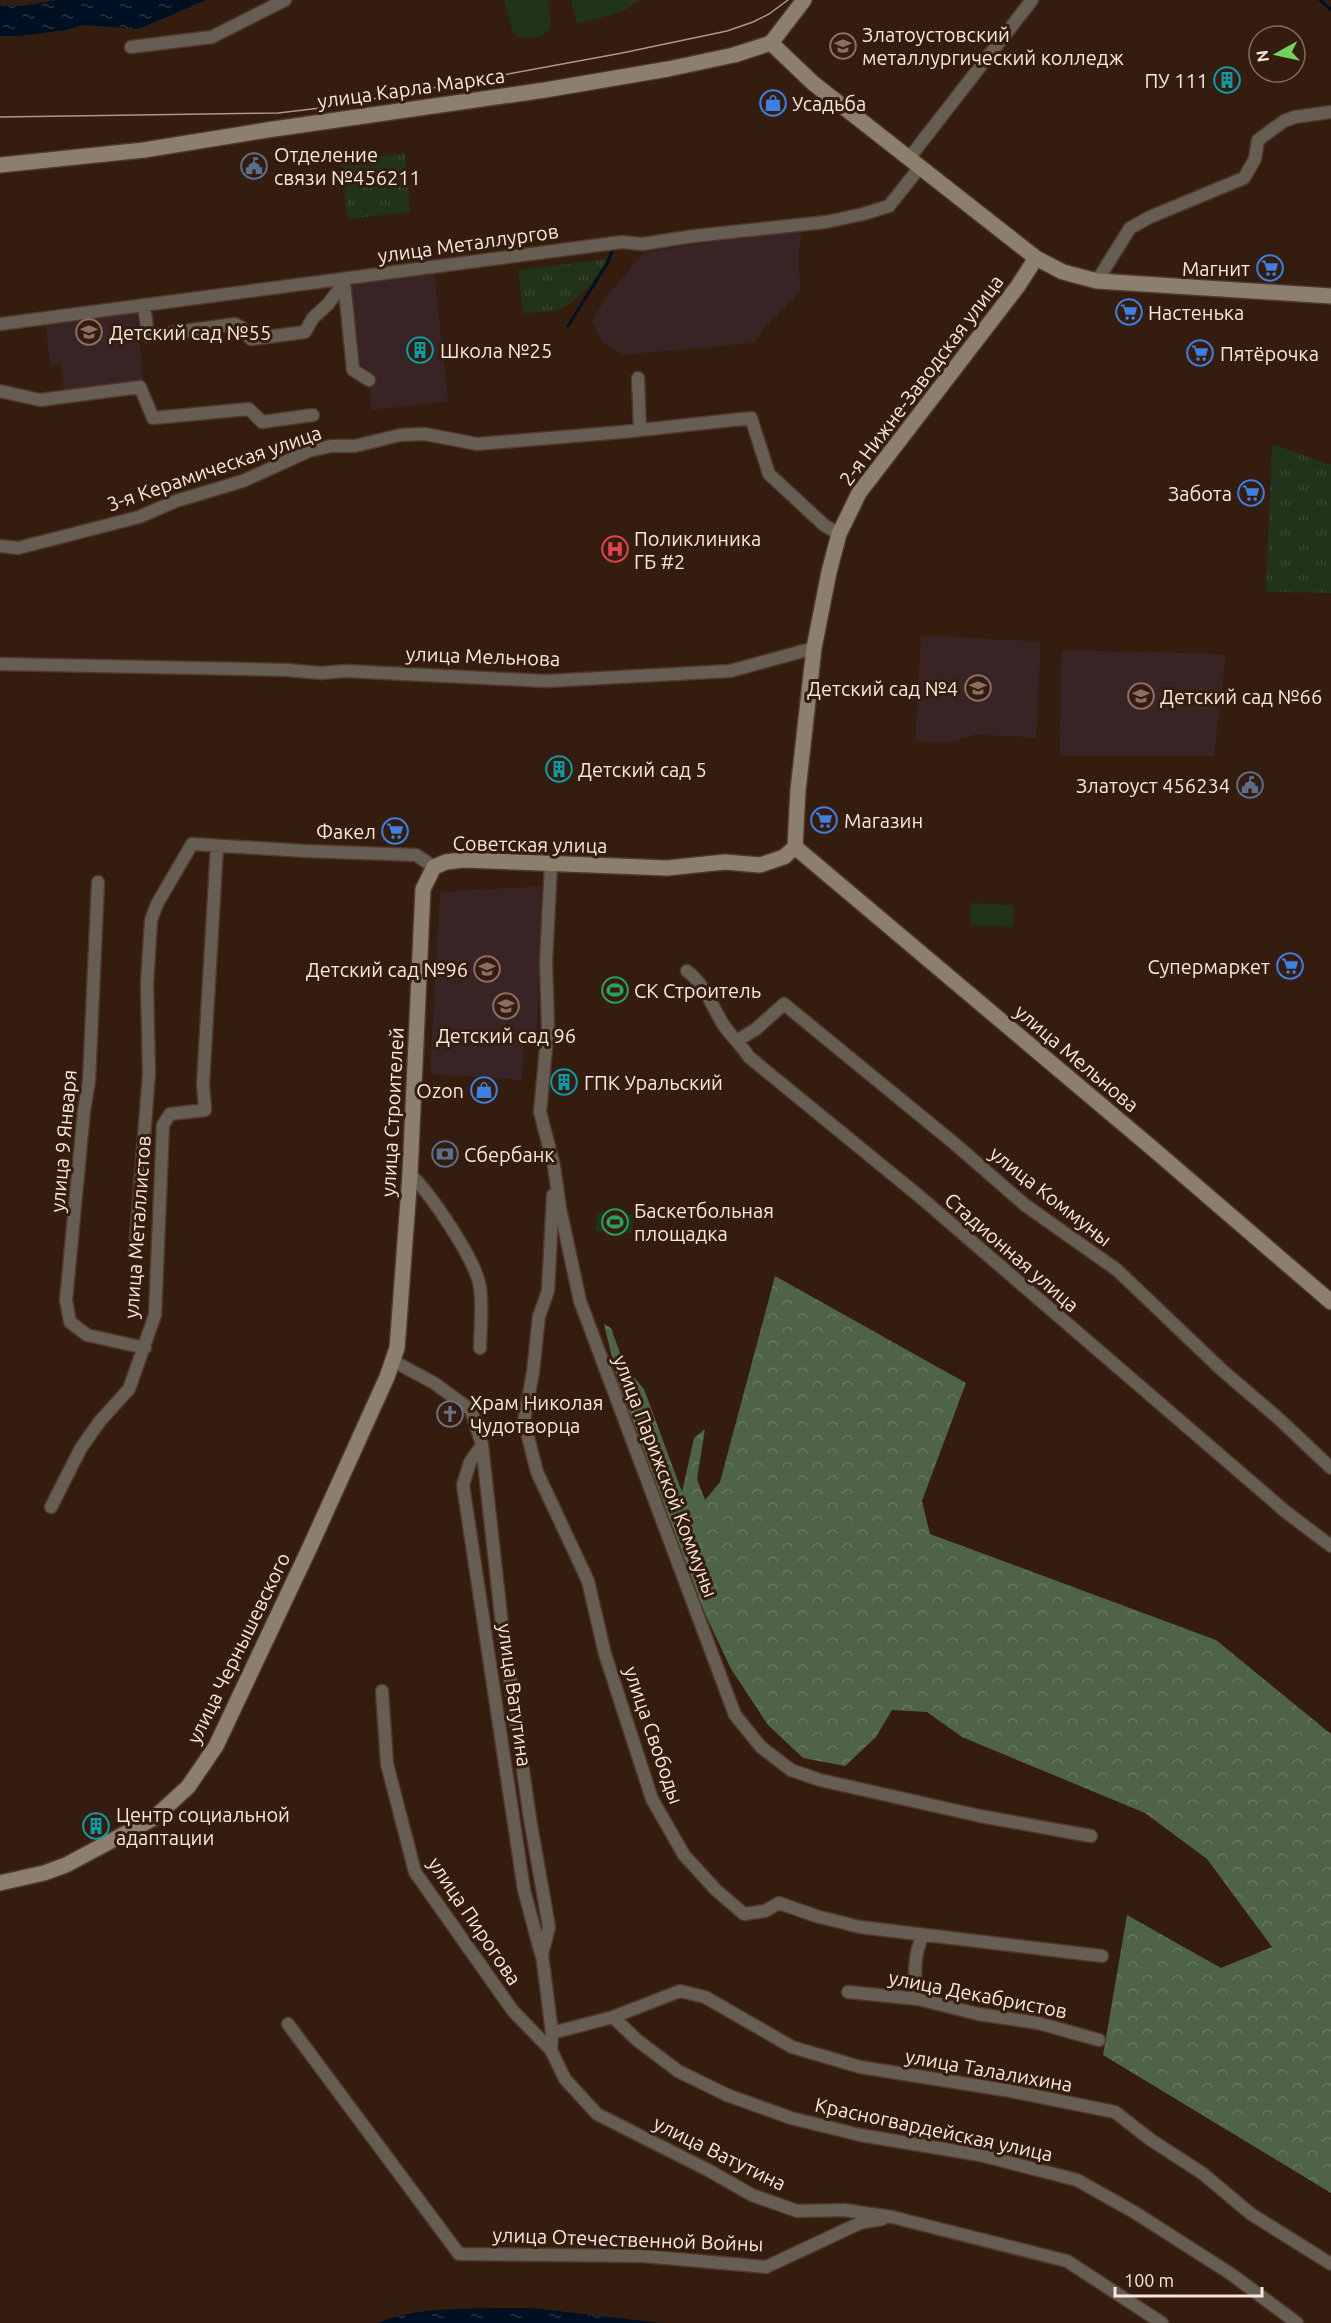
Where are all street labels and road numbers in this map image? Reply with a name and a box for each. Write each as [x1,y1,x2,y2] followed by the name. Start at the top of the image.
[316,63,506,113] street label: улица Карла Маркса
[376,219,560,267] street label: улица Металлургов
[834,270,1008,490] street label: 2-я Нижне-Заводская улица
[104,420,324,516] street label: 3-я Керамическая улица
[405,642,561,670] street label: улица Мельнова
[452,831,608,857] street label: Советская улица
[1010,1000,1144,1116] street label: улица Мельнова
[376,1027,408,1197] street label: улица Строителей
[45,1069,81,1213] street label: улица 9 Января
[119,1135,155,1319] street label: улица Металлистов
[986,1141,1116,1251] street label: улица Коммуны
[940,1188,1084,1316] street label: Стадионная улица
[609,1352,723,1600] street label: улица Парижской Коммуны
[182,1549,294,1747] street label: улица Чернышевского
[494,1622,536,1768] street label: улица Ватутина
[620,1663,688,1807] street label: улица Свободы
[424,1853,526,1989] street label: улица Пирогова
[887,1965,1069,2023] street label: улица Декабристов
[904,2044,1074,2096] street label: улица Талалихина
[813,2093,1055,2165] street label: Красногвардейская улица
[650,2111,790,2195] street label: улица Ватутина
[492,2223,764,2255] street label: улица Отечественной Войны

